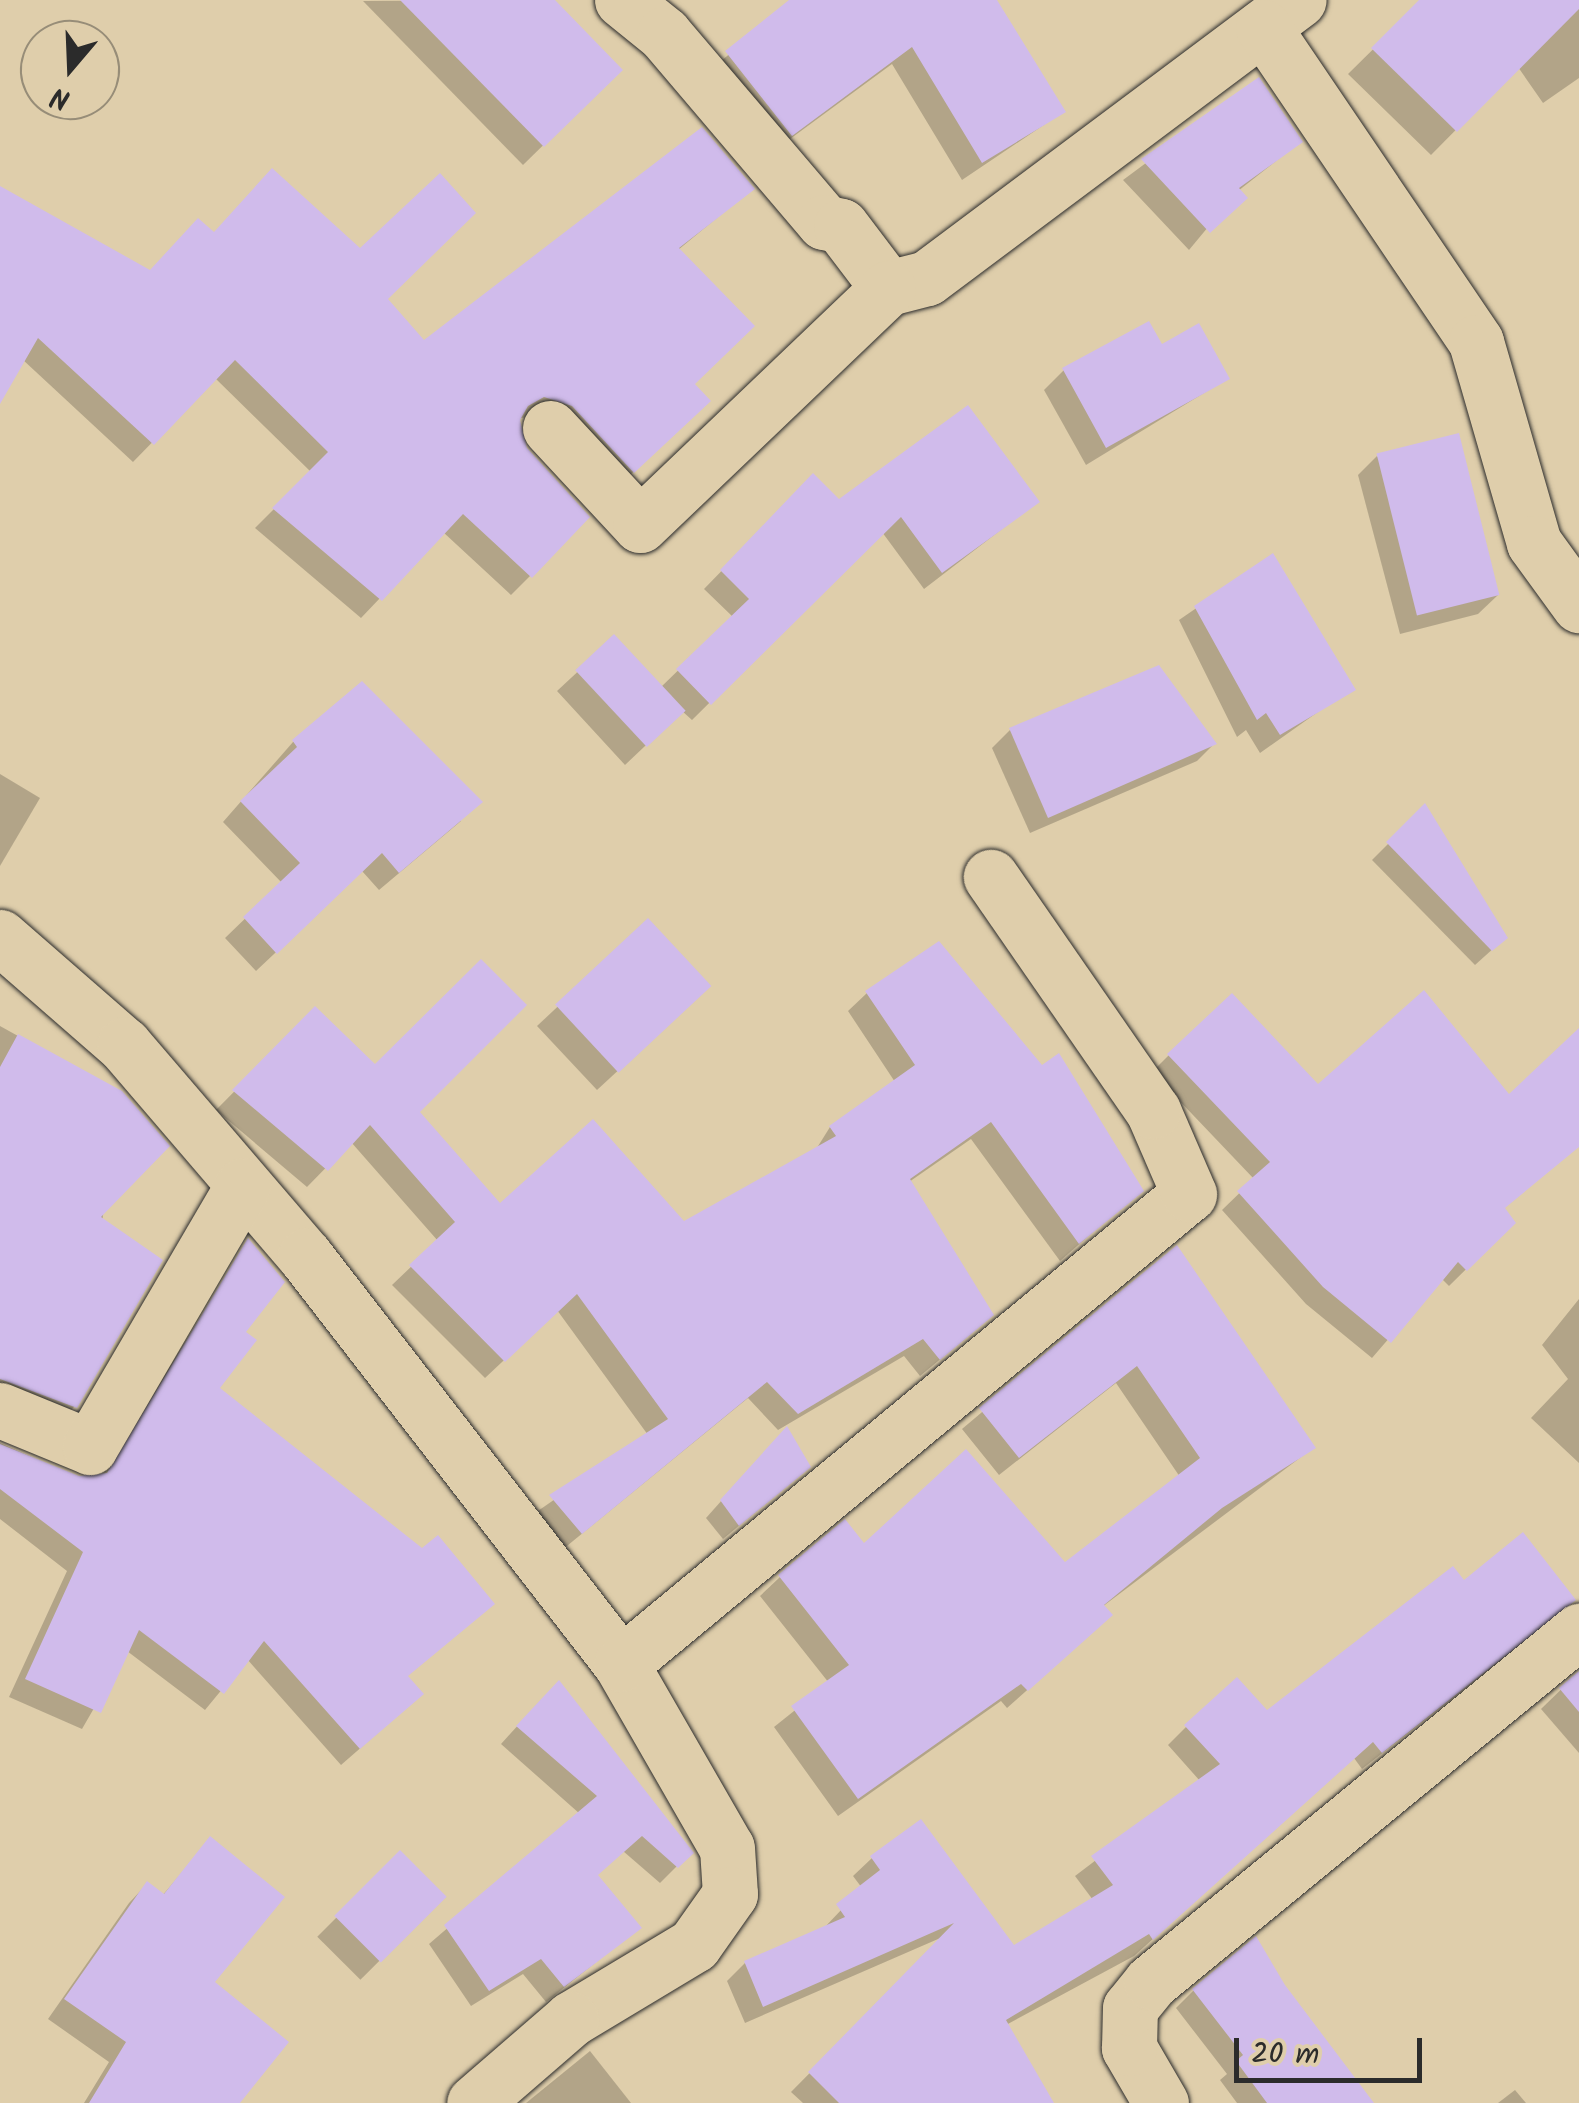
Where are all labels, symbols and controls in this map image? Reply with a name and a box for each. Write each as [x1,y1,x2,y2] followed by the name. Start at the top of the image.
[20,20,120,120] north arrow
[45,73,76,121] text: N
[1239,2018,1426,2080] scale bar
[1251,2031,1319,2079] text: 20 m

